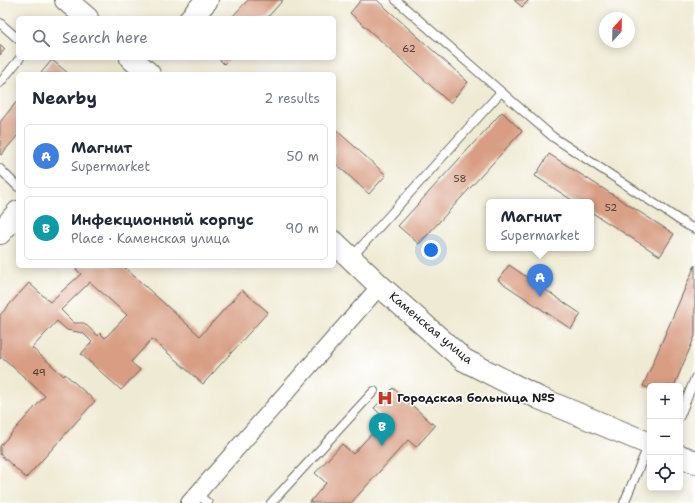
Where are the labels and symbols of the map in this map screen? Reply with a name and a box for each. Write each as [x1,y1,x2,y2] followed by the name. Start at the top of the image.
[599,12,635,48] north arrow
[402,42,416,55] house number: 62
[454,172,466,185] house number: 58
[605,201,617,214] house number: 52
[421,240,441,260] your location
[527,264,553,297] pin: A
[386,288,477,368] street label: Каменская улица
[32,366,46,379] house number: 49
[376,389,394,407] hospital icon: Городская больница №5
[397,390,555,406] place label: Городская больница №5
[369,413,395,446] pin: B

